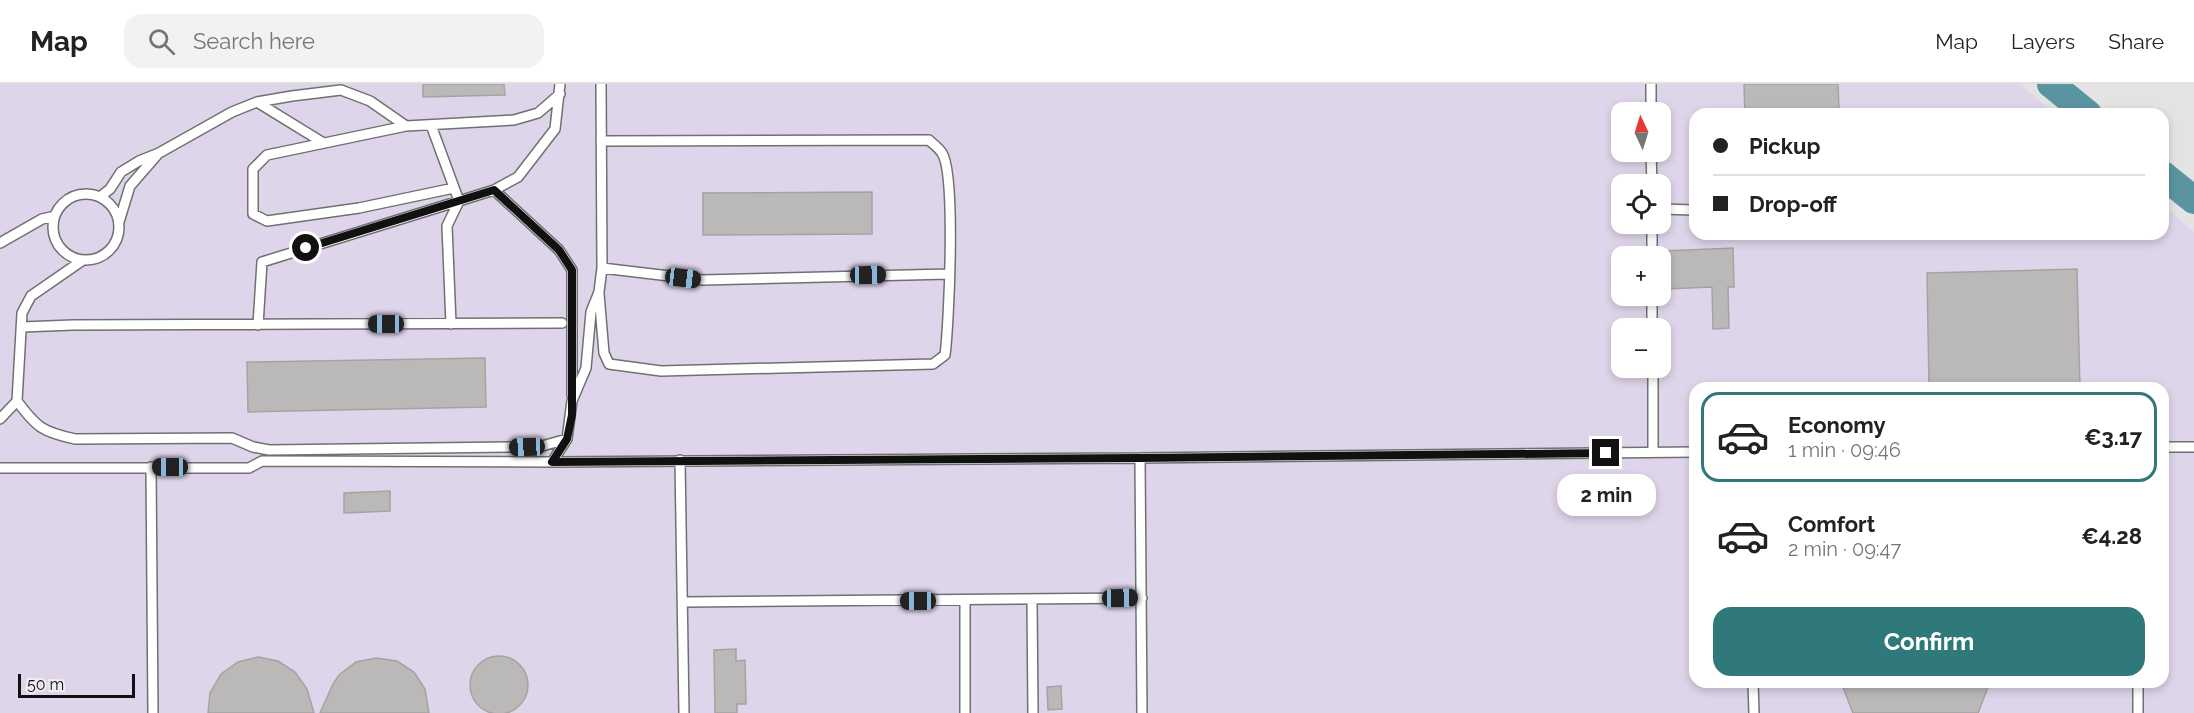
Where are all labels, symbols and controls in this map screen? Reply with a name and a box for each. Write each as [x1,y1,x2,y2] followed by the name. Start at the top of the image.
[124,14,544,68] search box
[30,25,88,58] text: Map
[145,25,178,58] icon: search
[193,28,315,54] text: Search here
[1935,29,1978,54] text: Map
[2011,29,2075,54] text: Layers
[2108,29,2164,54] text: Share
[1611,102,1671,162] north arrow
[1611,102,1671,378] map controls
[1749,133,1821,159] text: Pickup
[1611,174,1671,234] button: locate
[1749,191,1837,217] text: Drop-off
[292,234,319,261] route start
[1611,246,1671,306] button: +
[850,266,886,284] car
[664,267,702,289] car
[368,315,404,333] car
[1611,318,1671,378] button: −
[1716,410,1770,464] icon: car
[1788,412,1886,438] text: Economy
[2084,424,2142,450] text: €3.17
[509,437,545,457] car
[1788,438,1901,462] text: 1 min · 09:46
[1592,439,1619,466] route end
[152,458,188,476] car
[1556,474,1656,516] callout: 2 min
[1581,483,1632,507] text: 2 min
[1716,509,1770,563] icon: car
[1788,511,1875,537] text: Comfort
[2081,523,2142,549] text: €4.28
[1788,537,1901,561] text: 2 min · 09:47
[1102,589,1138,607] car
[900,592,936,610] car
[1713,607,2145,676] button: Confirm
[18,671,135,698] scale bar
[27,675,64,694] text: 50 m

